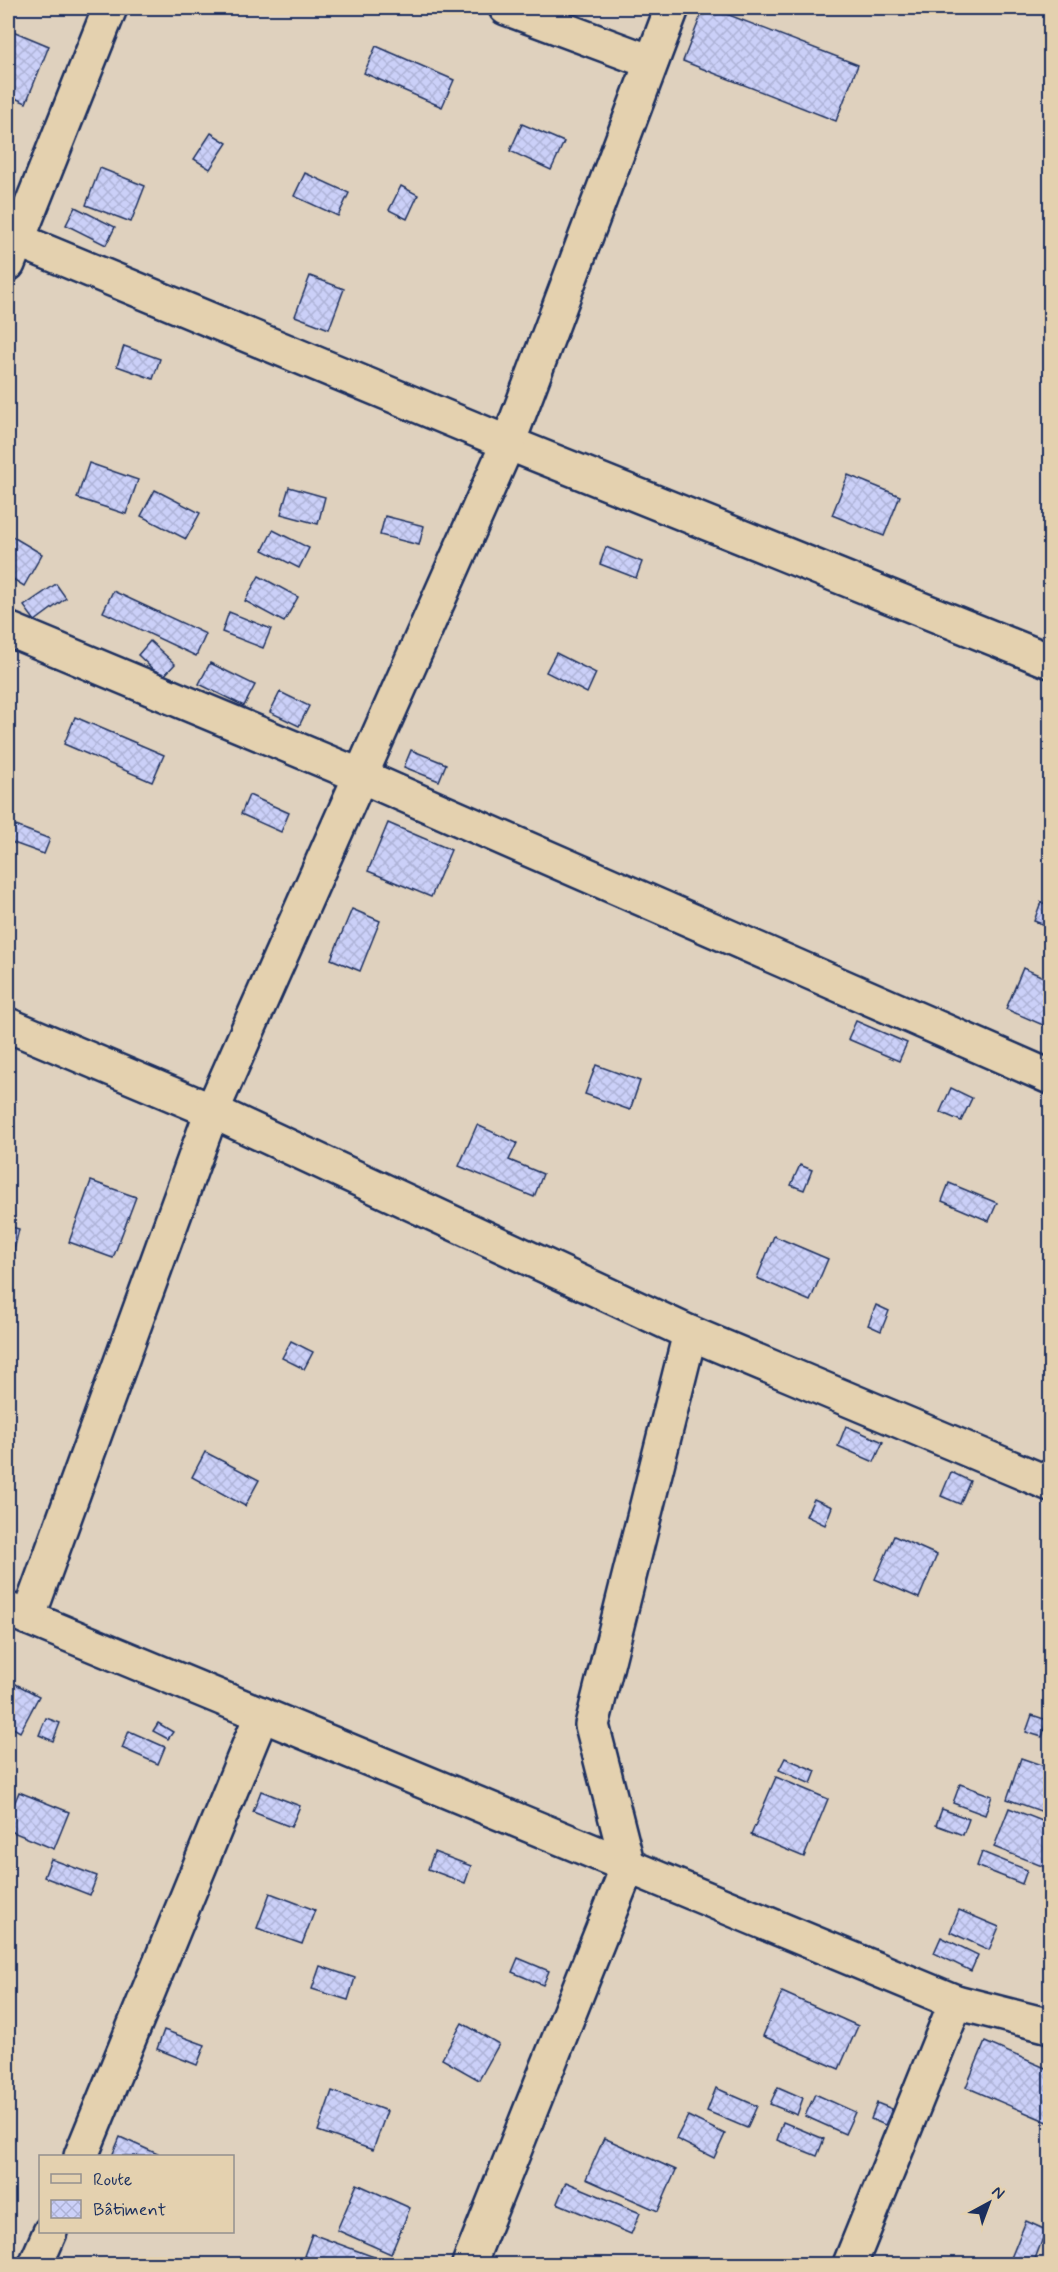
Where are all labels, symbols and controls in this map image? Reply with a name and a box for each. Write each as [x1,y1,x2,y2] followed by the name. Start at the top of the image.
[39,2155,234,2233] legend
[93,2168,132,2192] text: Route
[959,2173,1019,2233] north arrow
[987,2181,1009,2204] text: N
[93,2198,166,2222] text: Bâtiment

